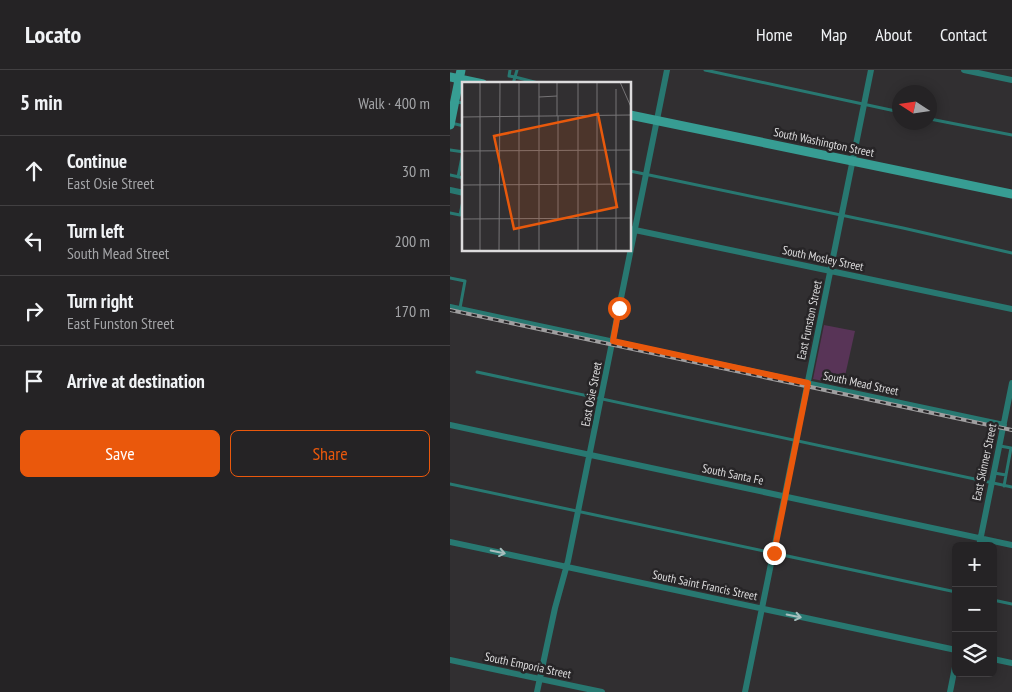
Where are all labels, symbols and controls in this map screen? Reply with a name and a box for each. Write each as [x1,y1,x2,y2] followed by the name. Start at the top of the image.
[25,19,81,50] text: Locato
[756,23,793,46] text: Home
[821,23,847,46] text: Map
[875,23,912,46] text: About
[940,23,987,46] text: Contact
[462,82,631,251] inset map
[892,85,937,130] north arrow
[20,89,62,116] text: 5 min
[358,93,430,113] text: Walk · 400 m
[772,124,876,160] street label: South Washington Street
[67,149,127,173] text: Continue
[20,157,48,185] icon: ahead
[402,161,430,181] text: 30 m
[67,173,154,193] text: East Osie Street
[67,219,124,243] text: Turn left
[20,227,48,255] icon: left
[395,231,430,251] text: 200 m
[781,242,866,274] street label: South Mosley Street
[67,243,169,263] text: South Mead Street
[793,278,825,361] street label: East Funston Street
[67,289,133,313] text: Turn right
[20,297,48,325] icon: right
[608,297,631,320] route start
[395,301,430,321] text: 170 m
[67,313,174,333] text: East Funston Street
[577,360,605,428] street label: East Osie Street
[20,367,48,395] icon: arrive
[822,368,901,398] street label: South Mead Street
[67,369,205,393] text: Arrive at destination
[969,421,1000,502] street label: East Skinner Street
[20,430,220,477] button: Save
[230,430,430,477] button: Share
[701,460,765,488] street label: South Santa Fe
[763,542,786,565] route end
[952,542,997,677] map controls
[952,542,997,587] button: +
[489,548,505,558] one-way arrow
[651,567,760,604] street label: South Saint Francis Street
[952,587,997,632] button: −
[785,611,801,621] one-way arrow
[952,632,997,677] button: layers
[483,649,573,682] street label: South Emporia Street

